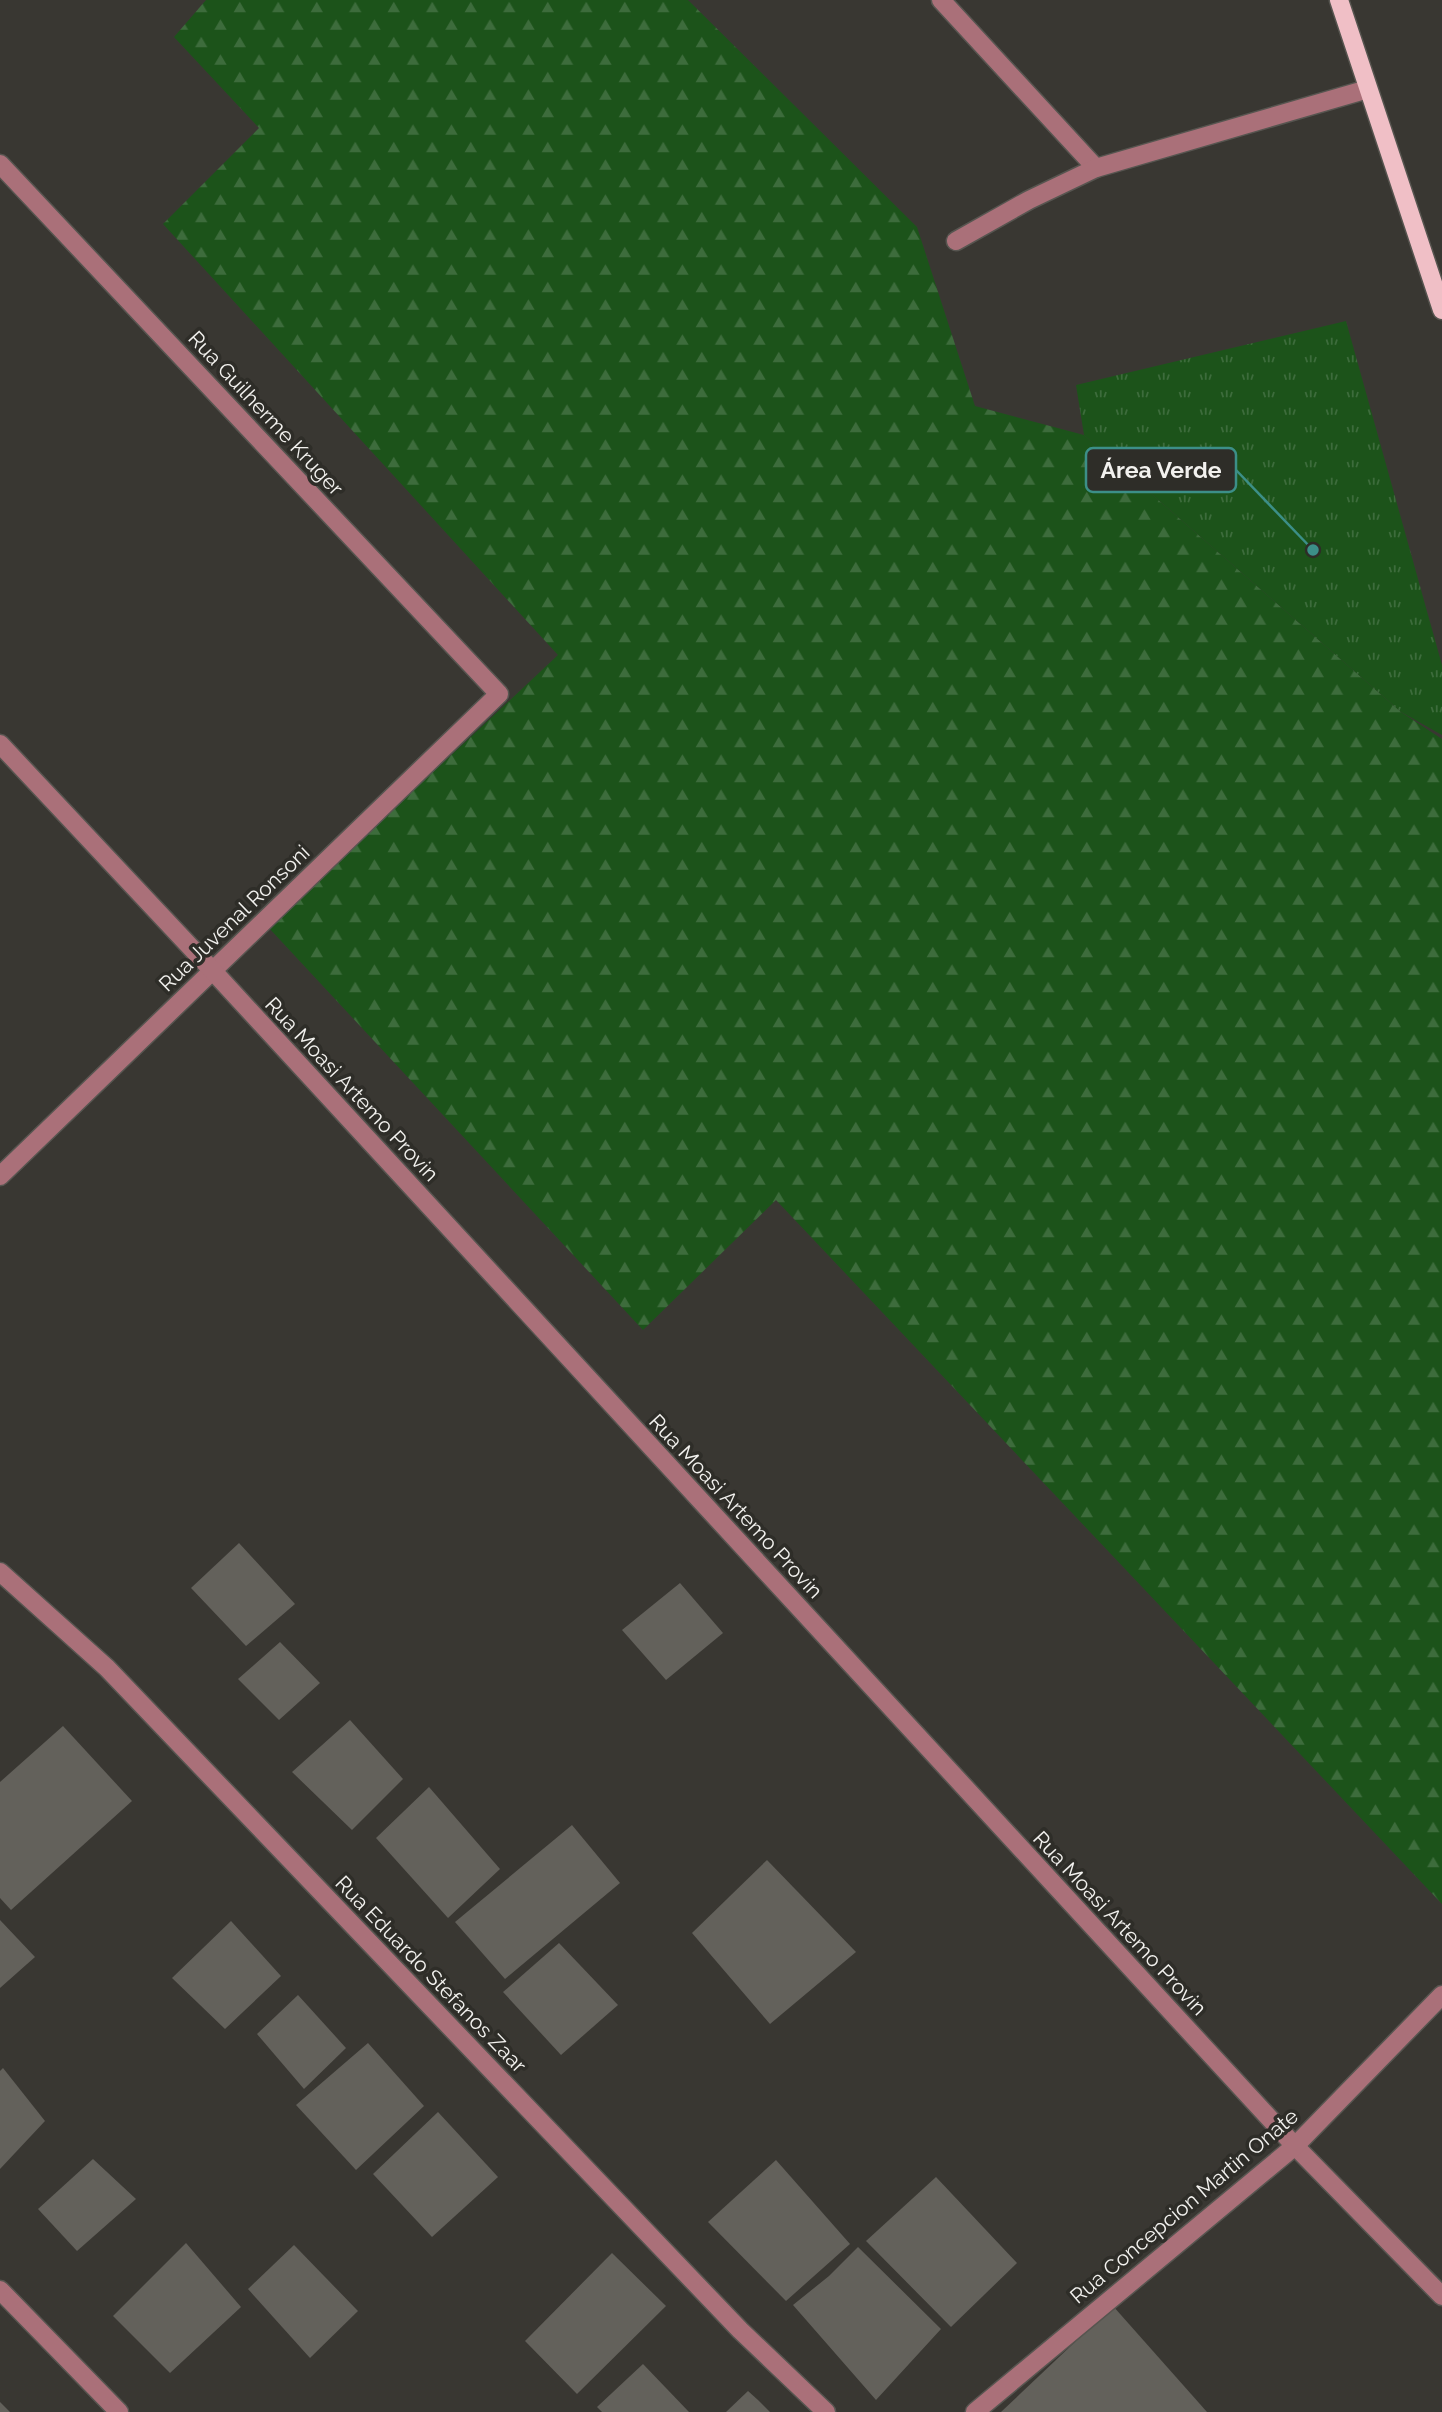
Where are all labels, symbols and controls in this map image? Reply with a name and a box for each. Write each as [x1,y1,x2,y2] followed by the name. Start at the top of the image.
[183,326,349,501] street label: Rua Guilherme Kruger
[1086,448,1236,492] callout: Área Verde
[1100,456,1222,483] text: Área Verde
[154,840,314,996] street label: Rua Juvenal Ronsoni
[260,992,444,1186] street label: Rua Moasi Artemo Provin
[644,1409,828,1603] street label: Rua Moasi Artemo Provin
[1028,1826,1212,2020] street label: Rua Moasi Artemo Provin
[330,1870,532,2078] street label: Rua Eduardo Stefanos Zaar
[1065,2103,1303,2309] street label: Rua Concepcion Martin Onate

